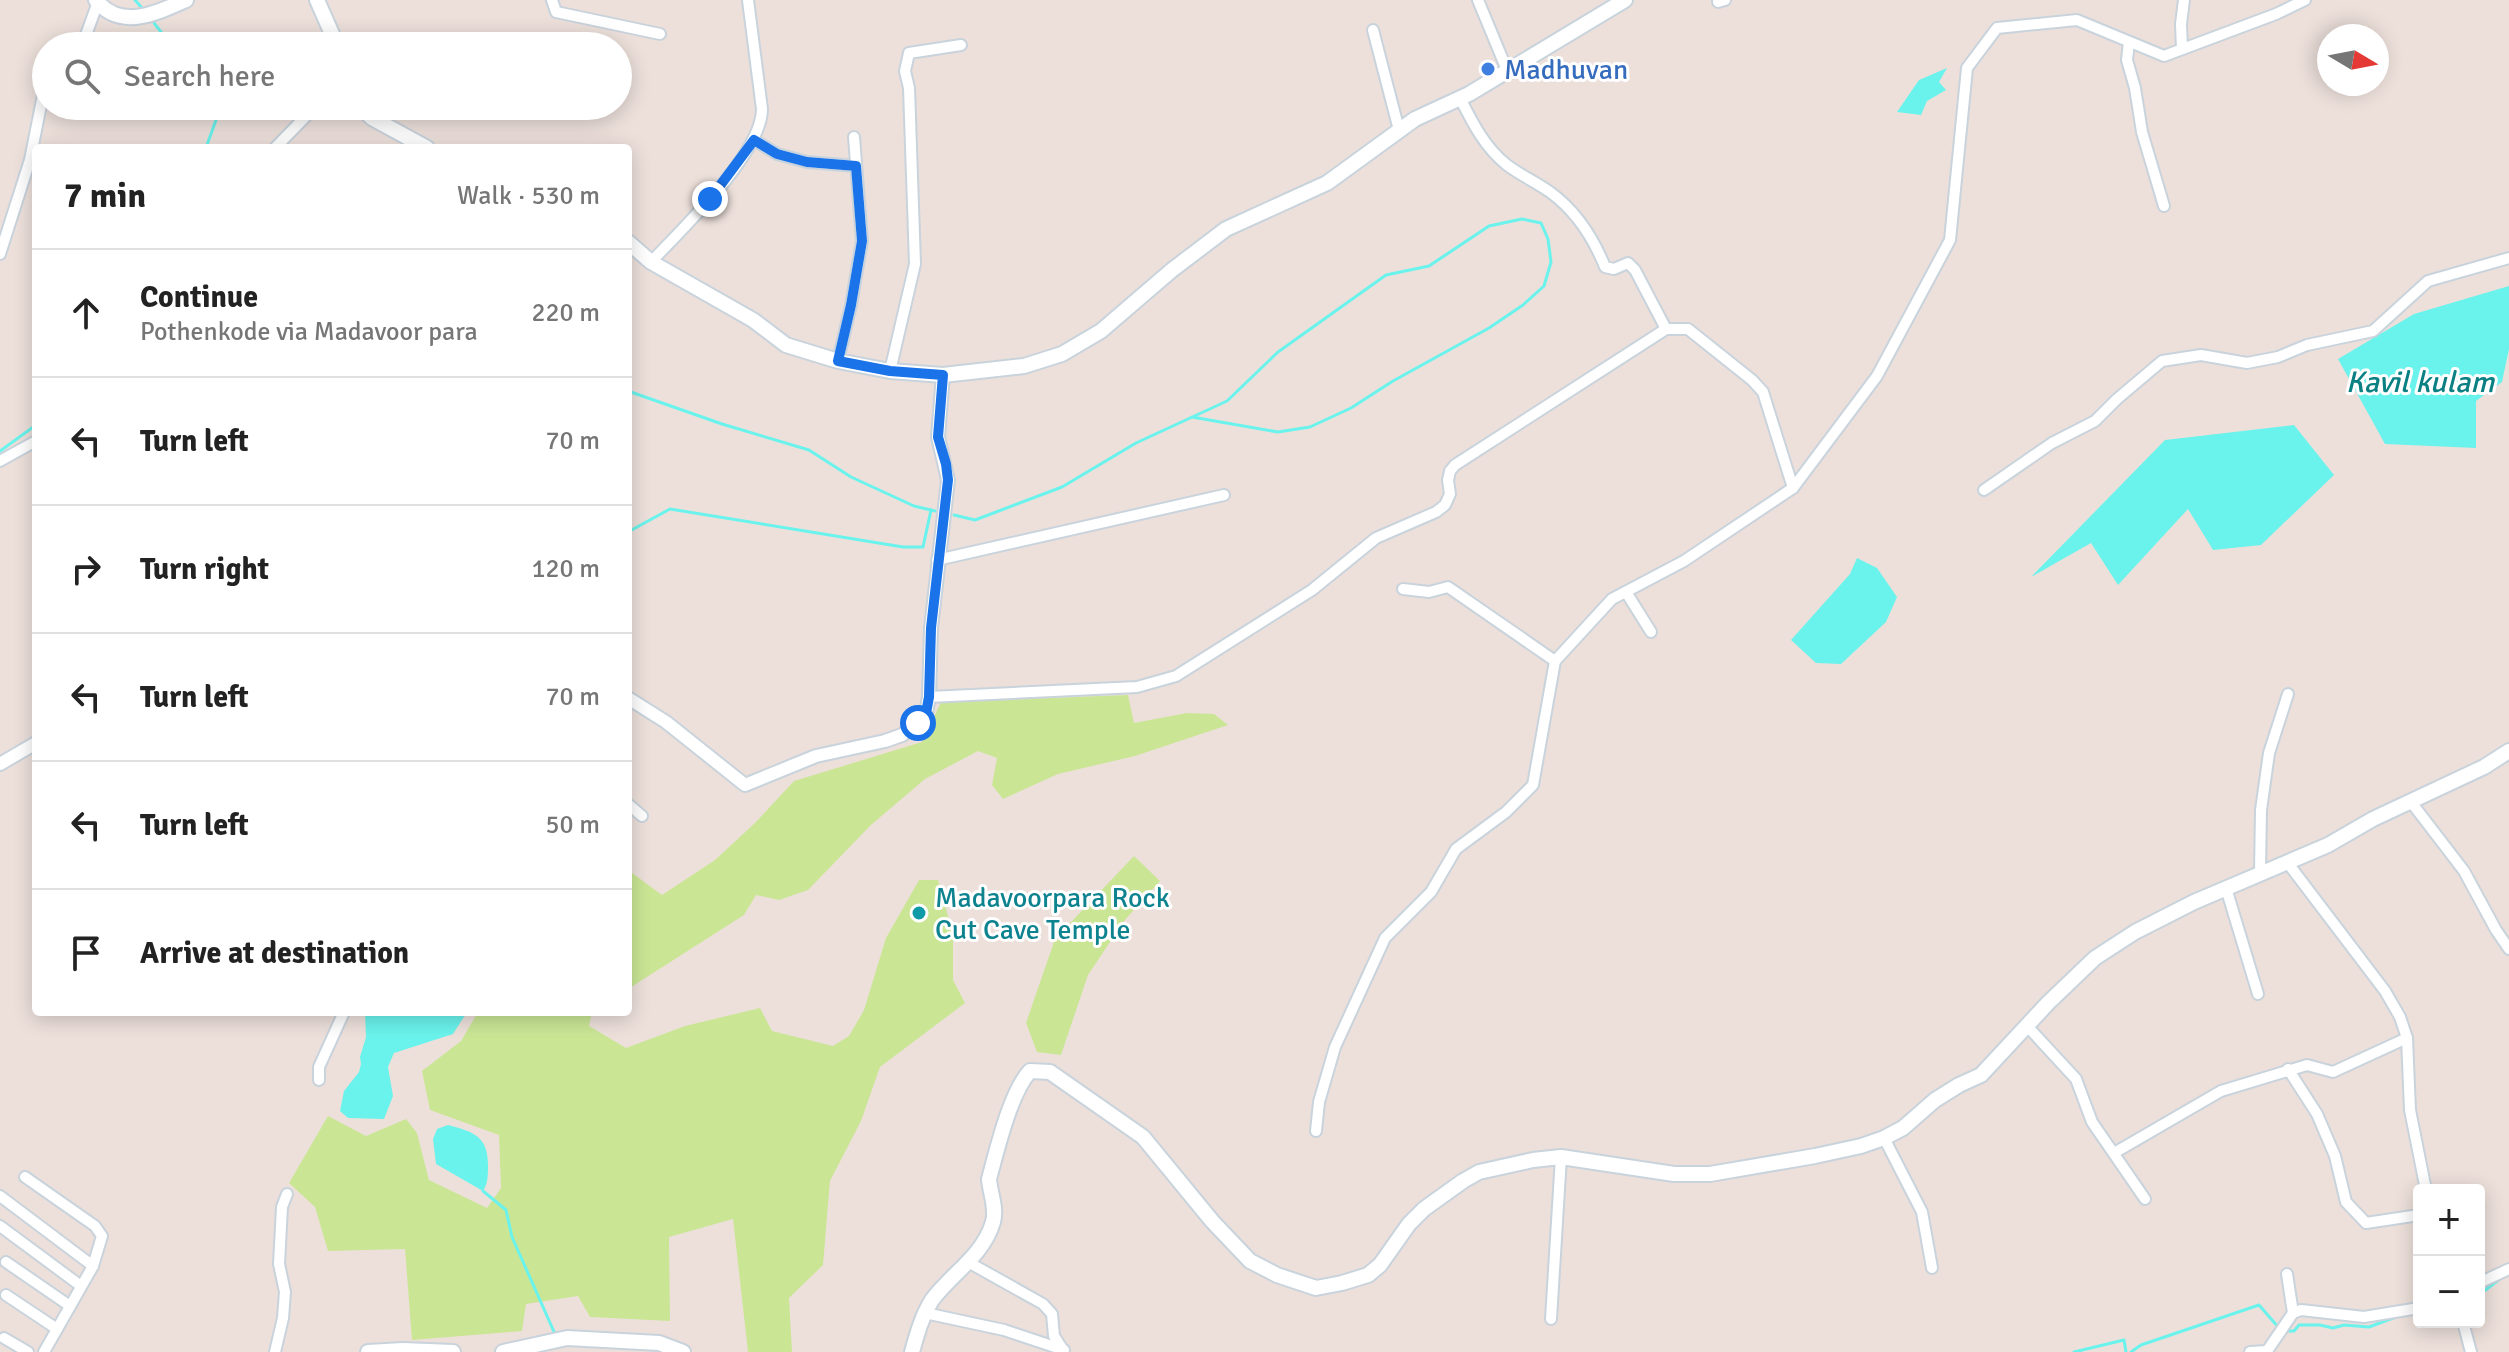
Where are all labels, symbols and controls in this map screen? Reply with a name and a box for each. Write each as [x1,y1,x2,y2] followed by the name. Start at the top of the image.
[2317,24,2389,96] north arrow
[32,32,632,120] search box
[1504,53,1628,87] place label: Madhuvan
[60,54,104,98] icon: search
[124,58,275,95] text: Search here
[1479,60,1497,78] marker: Madhuvan
[64,175,146,217] text: 7 min
[457,180,600,212] text: Walk · 530 m
[692,181,728,217] route end
[140,279,258,316] text: Continue
[64,291,108,335] icon: ahead
[531,297,600,329] text: 220 m
[140,316,478,348] text: Pothenkode via Madavoor para
[2346,364,2495,401] water label: Kavil kulam
[64,419,108,463] icon: left
[140,423,249,460] text: Turn left
[545,425,600,457] text: 70 m
[64,547,108,591] icon: right
[140,551,269,588] text: Turn right
[531,553,600,585] text: 120 m
[64,675,108,719] icon: left
[140,679,249,716] text: Turn left
[545,681,600,713] text: 70 m
[900,705,936,741] route start
[64,803,108,847] icon: left
[140,807,249,844] text: Turn left
[545,809,600,841] text: 50 m
[935,881,1170,947] place label: Madavoorpara Rock Cut Cave Temple
[910,904,928,922] marker: Madavoorpara Rock Cut Cave Temple
[64,931,108,975] icon: arrive
[140,935,409,972] text: Arrive at destination
[2413,1184,2485,1328] map controls
[2413,1184,2485,1256] button: +
[2413,1256,2485,1328] button: −

